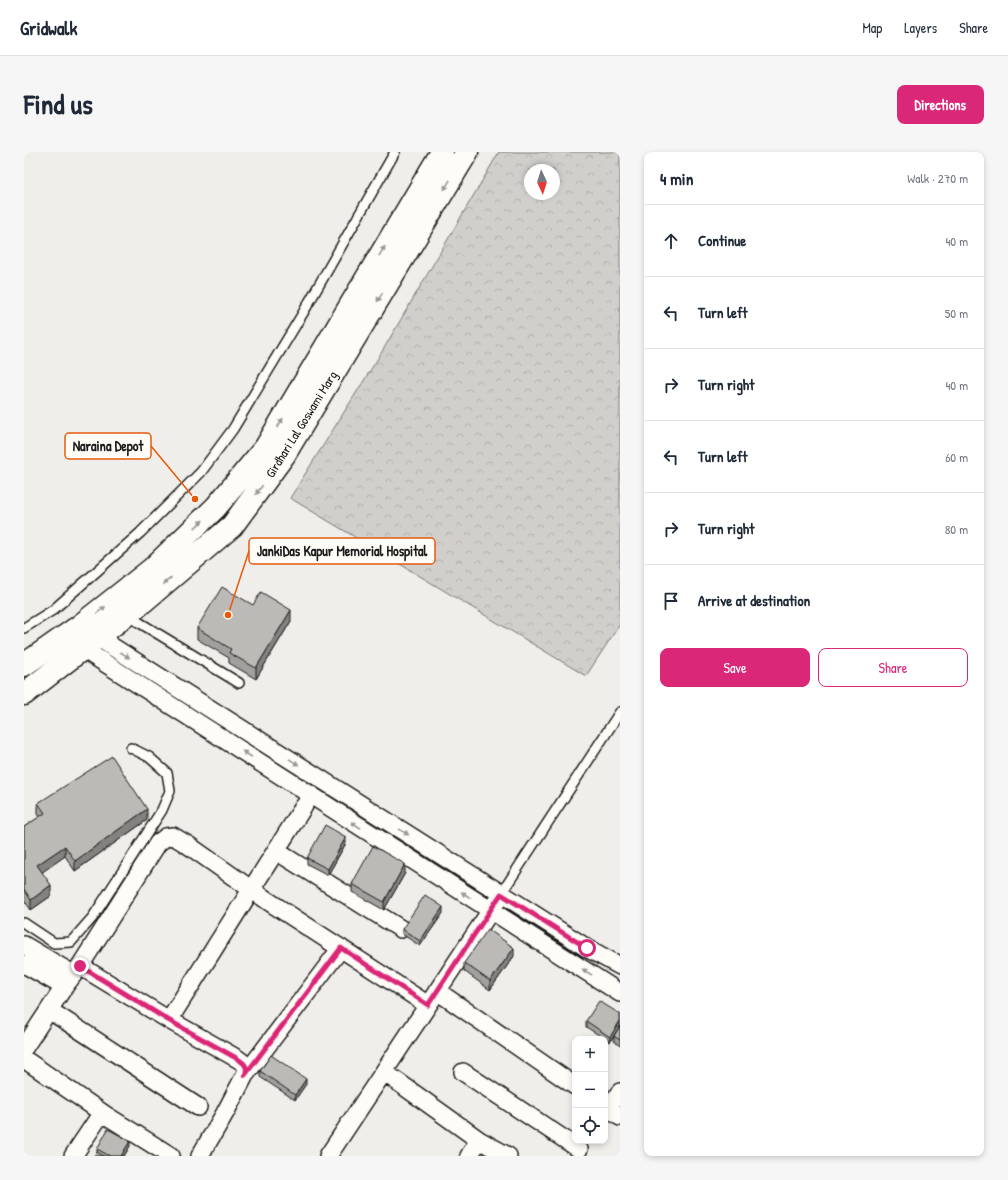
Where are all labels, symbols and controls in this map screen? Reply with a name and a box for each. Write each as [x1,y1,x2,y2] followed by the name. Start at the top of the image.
[20,15,77,41] text: Gridwalk
[862,18,882,37] text: Map
[904,18,937,37] text: Layers
[959,18,988,37] text: Share
[24,85,93,123] text: Find us
[897,85,984,124] button: Directions
[524,164,560,200] north arrow
[660,167,693,190] text: 4 min
[907,169,968,187] text: Walk · 270 m
[443,180,451,190] one-way arrow
[660,230,682,252] icon: ahead
[698,230,746,251] text: Continue
[945,232,968,250] text: 40 m
[379,246,386,257] one-way arrow
[376,292,384,302] one-way arrow
[660,302,682,324] icon: left
[698,302,748,323] text: Turn left
[945,304,968,322] text: 50 m
[261,367,341,481] street label: Girdhari Lal Goswami Marg
[660,374,682,396] icon: right
[698,374,754,395] text: Turn right
[945,376,968,394] text: 40 m
[276,417,283,429] one-way arrow
[65,433,151,459] callout: Naraina Depot
[73,436,145,457] text: Naraina Depot
[660,446,682,468] icon: left
[698,446,748,467] text: Turn left
[945,448,968,466] text: 60 m
[255,484,263,495] one-way arrow
[660,518,682,540] icon: right
[698,518,754,539] text: Turn right
[194,519,204,529] one-way arrow
[945,520,968,538] text: 80 m
[249,538,435,564] callout: JankiDas Kapur Memorial Hospital
[257,541,428,562] text: JankiDas Kapur Memorial Hospital
[163,576,172,585] one-way arrow
[660,590,682,612] icon: arrive
[698,590,810,611] text: Arrive at destination
[95,605,106,614] one-way arrow
[660,648,810,687] button: Save
[818,648,968,687] button: Share
[120,651,130,659] one-way arrow
[241,751,253,758] one-way arrow
[289,758,299,766] one-way arrow
[350,821,362,828] one-way arrow
[399,828,409,836] one-way arrow
[460,891,471,899] one-way arrow
[578,939,596,957] route start
[71,957,89,975] route end
[582,968,592,976] one-way arrow
[572,1036,608,1144] map controls
[572,1036,608,1072] button: +
[572,1072,608,1108] button: −
[572,1108,608,1144] button: locate

